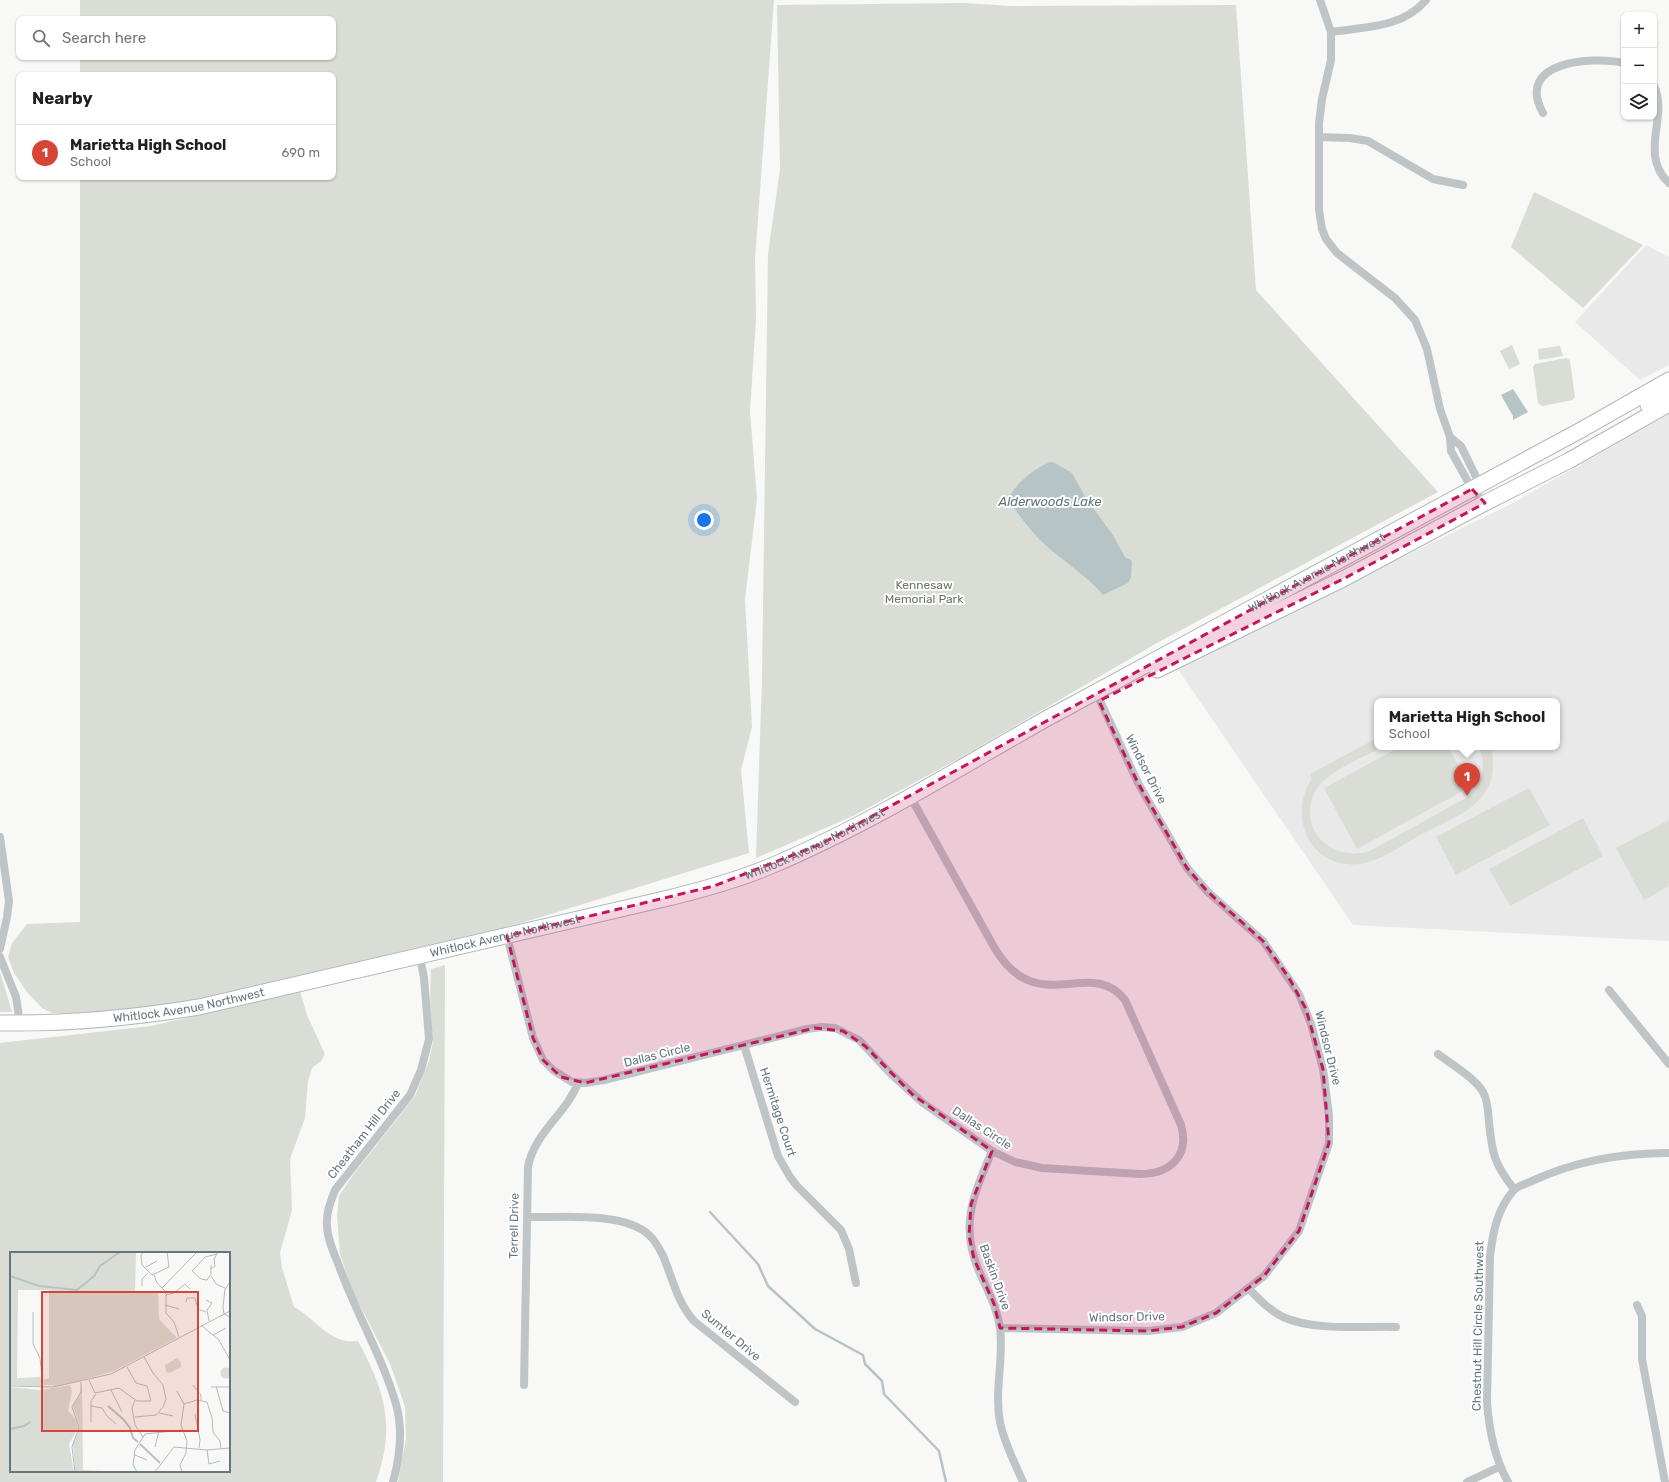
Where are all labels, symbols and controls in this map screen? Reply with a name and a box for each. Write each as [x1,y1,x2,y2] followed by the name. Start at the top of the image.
[1621,12,1657,120] map controls
[1621,12,1657,48] button: +
[16,16,336,60] search box
[30,27,52,49] icon: search
[62,29,146,47] text: Search here
[1621,48,1657,84] button: −
[1621,84,1657,120] button: layers
[32,88,93,108] text: Nearby
[70,136,226,154] text: Marietta High School
[42,145,48,160] text: 1
[281,145,320,160] text: 690 m
[70,154,111,169] text: School
[997,494,1102,509] water label: Alderwoods Lake
[694,510,714,530] your location
[1246,530,1388,615] street label: Whitlock Avenue Northwest
[885,578,964,606] park label: Kennesaw Memorial Park
[1374,698,1560,750] popup
[1389,708,1545,726] text: Marietta High School
[1389,726,1430,741] text: School
[1123,732,1170,806] street label: Windsor Drive
[1454,763,1480,796] pin: 1
[742,805,887,883] street label: Whitlock Avenue Northwest
[429,912,582,960] street label: Whitlock Avenue Northwest
[112,985,266,1025] street label: Whitlock Avenue Northwest
[1312,1009,1344,1087] street label: Windsor Drive
[622,1040,692,1070] street label: Dallas Circle
[757,1066,799,1159] street label: Hermitage Court
[325,1086,404,1182] street label: Cheatham Hill Drive
[950,1104,1015,1153] street label: Dallas Circle
[506,1193,522,1259] street label: Terrell Drive
[1470,1240,1486,1411] street label: Chestnut Hill Circle Southwest
[977,1242,1013,1312] street label: Baskin Drive
[10,1252,230,1472] inset map
[699,1306,764,1364] street label: Sumter Drive
[1089,1309,1165,1325] street label: Windsor Drive

